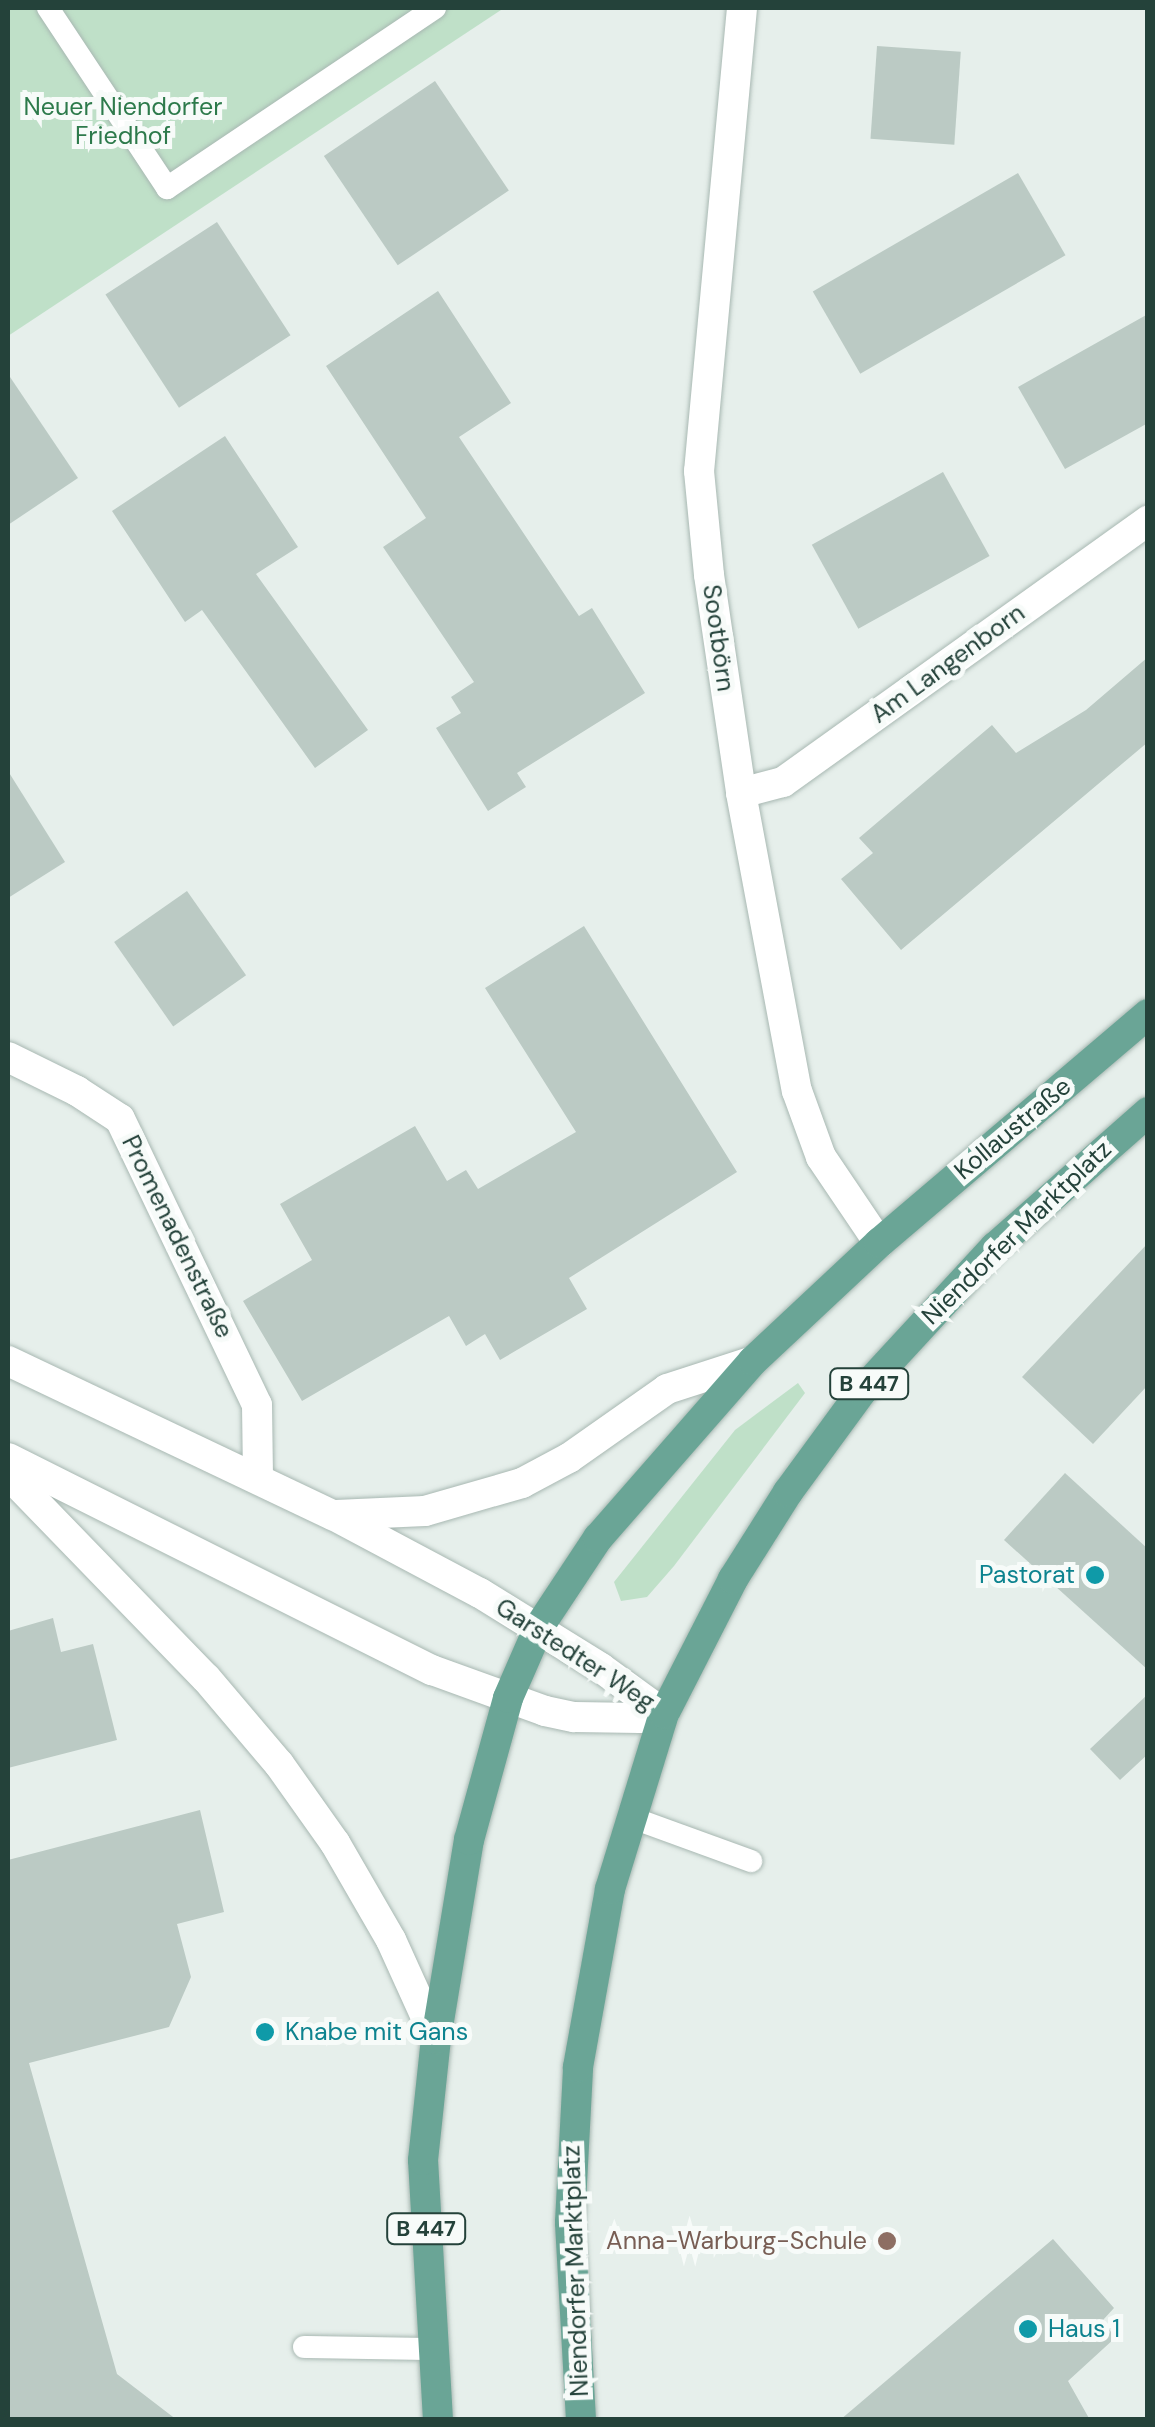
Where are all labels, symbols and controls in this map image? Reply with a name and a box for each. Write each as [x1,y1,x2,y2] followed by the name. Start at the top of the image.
[24,93,222,152] park label: Neuer Niendorfer Friedhof
[696,583,740,693] street label: Sootbörn
[865,598,1031,730] street label: Am Langenborn
[949,1072,1077,1186] street label: Kollaustraße
[115,1131,239,1343] street label: Promenadenstraße
[916,1135,1118,1331] street label: Niendorfer Marktplatz
[829,1367,909,1401] road number: B 447
[979,1560,1075,1590] place label: Pastorat
[1084,1564,1106,1586] marker: Pastorat
[490,1592,660,1718] street label: Garstedter Weg
[285,2017,468,2047] place label: Knabe mit Gans
[254,2021,276,2043] marker: Knabe mit Gans
[557,2145,595,2397] street label: Niendorfer Marktplatz
[386,2212,466,2246] road number: B 447
[606,2226,867,2256] place label: Anna-Warburg-Schule
[876,2230,898,2252] marker: Anna-Warburg-Schule
[1048,2314,1120,2344] place label: Haus 1
[1017,2318,1039,2340] marker: Haus 1

